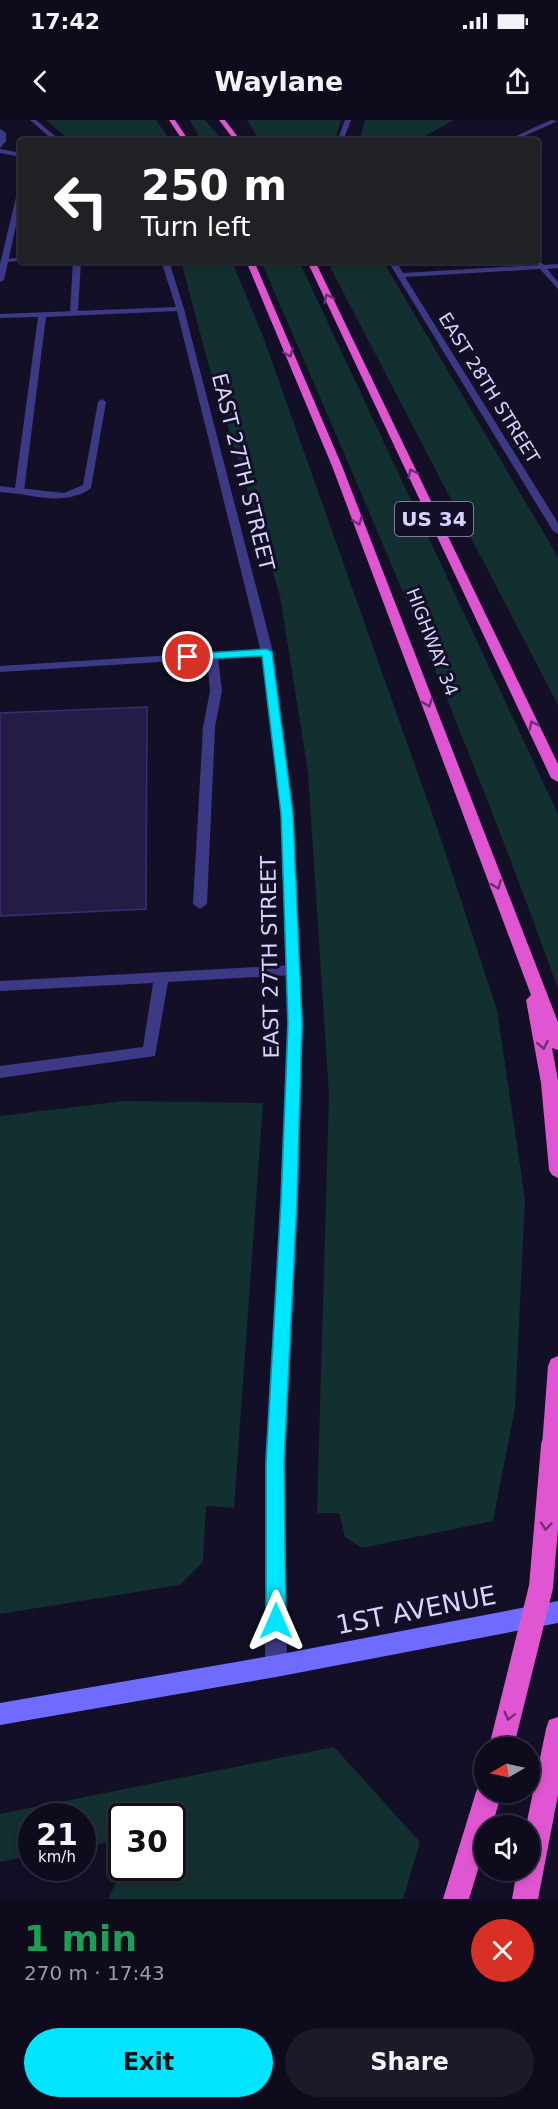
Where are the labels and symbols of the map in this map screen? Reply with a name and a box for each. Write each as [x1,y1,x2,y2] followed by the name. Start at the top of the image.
[324,293,336,304] one-way arrow
[435,309,545,468] street label: EAST 28TH STREET
[282,347,294,358] one-way arrow
[207,371,279,573] street label: EAST 27TH STREET
[408,469,420,480] one-way arrow
[395,502,473,536] road number: US 34
[351,515,363,526] one-way arrow
[402,585,463,699] street label: HIGHWAY 34
[162,631,213,682] pin
[420,697,433,708] one-way arrow
[528,721,540,732] one-way arrow
[256,855,284,1058] street label: EAST 27TH STREET
[490,879,502,890] one-way arrow
[536,1040,549,1050] one-way arrow
[540,1521,553,1530] one-way arrow
[333,1580,499,1640] street label: 1ST AVENUE
[244,1589,308,1653] position arrow
[503,1711,516,1721] one-way arrow
[474,1737,540,1803] north arrow
[108,1803,186,1881] speed limit sign: 30

